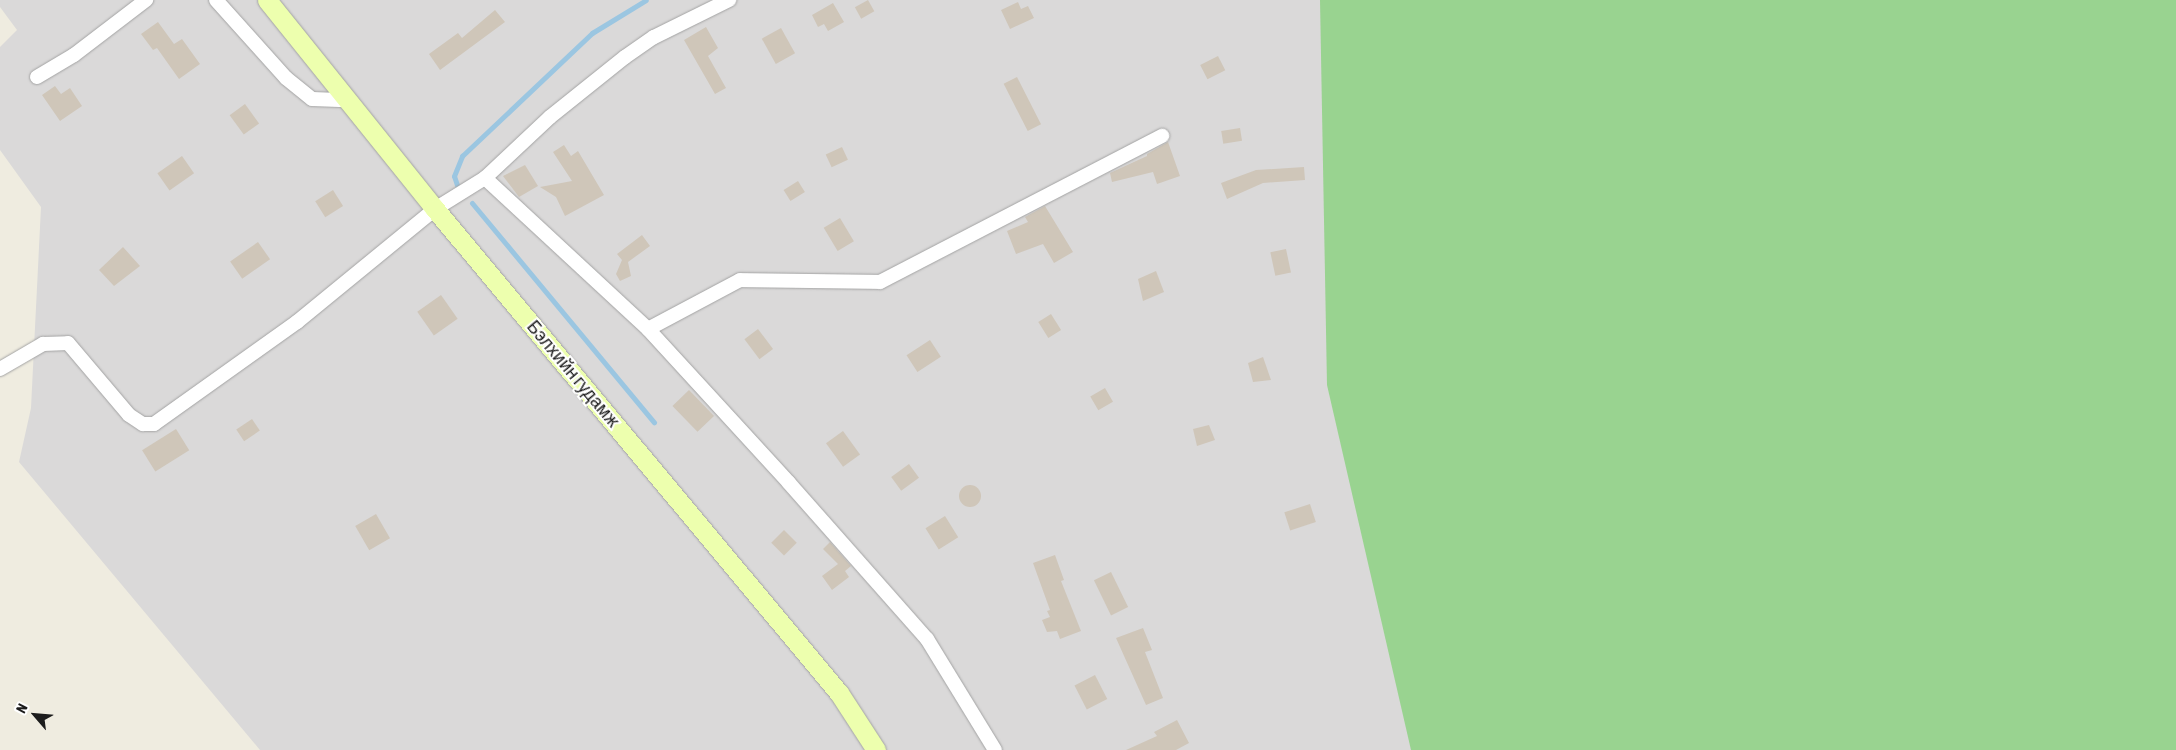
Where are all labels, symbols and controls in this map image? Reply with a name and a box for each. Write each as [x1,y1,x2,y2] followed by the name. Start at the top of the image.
[522,316,624,432] street label: Бэлхийн гудамж
[10,690,60,740] north arrow
[13,701,31,716] text: N

